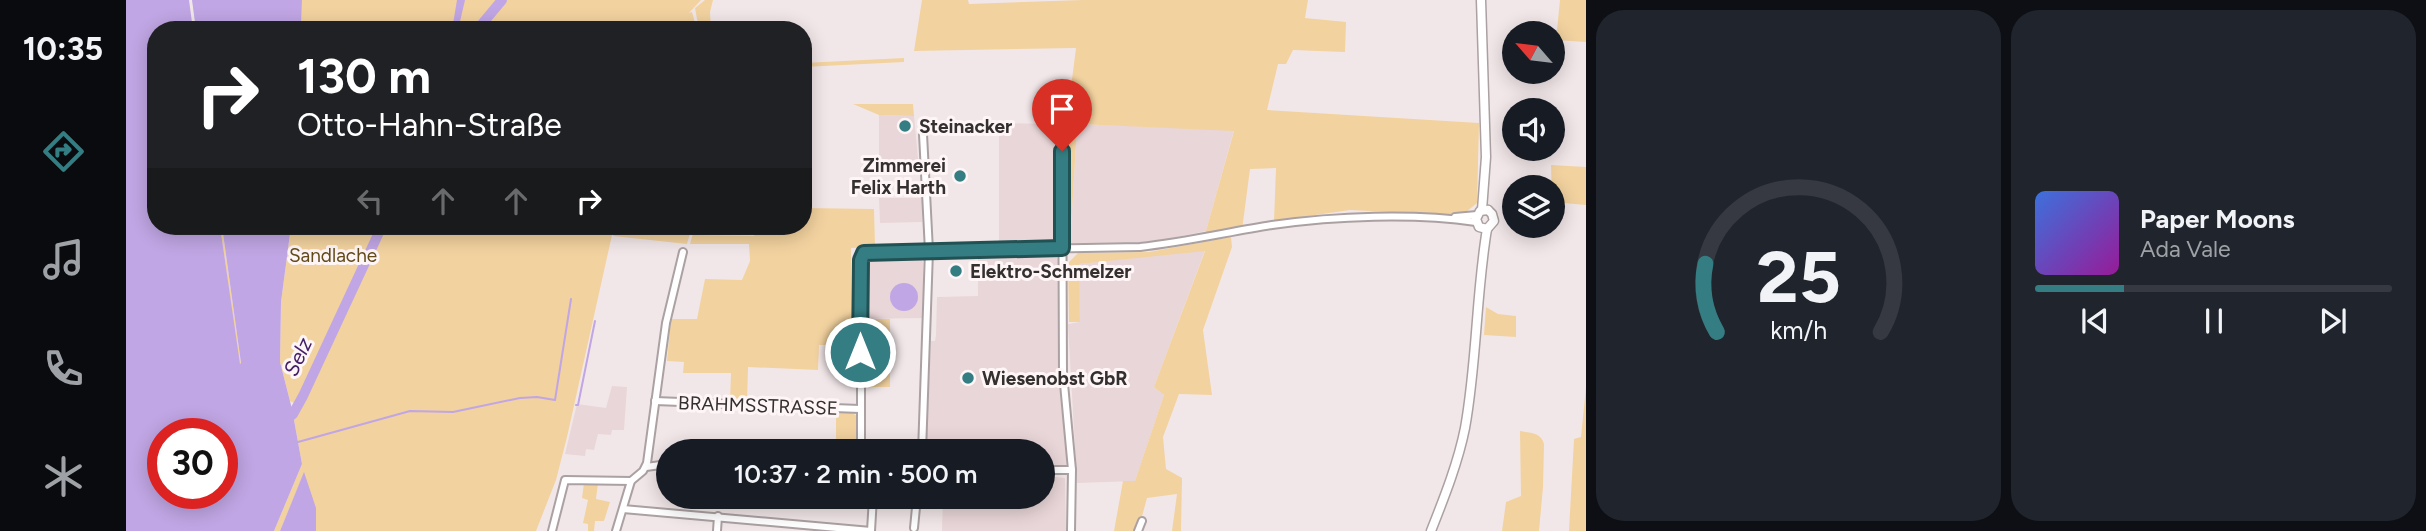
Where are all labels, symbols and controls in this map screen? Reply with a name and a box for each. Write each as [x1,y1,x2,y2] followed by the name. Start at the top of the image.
[1502,21,1564,84] north arrow
[1502,21,1565,238] map controls
[23,30,103,68] text: 10:35
[297,46,431,105] text: 130 m
[182,49,273,140] icon: right
[1032,79,1092,151] pin
[1043,90,1081,128] icon: arrive
[1502,98,1565,161] button: sound
[297,106,562,144] text: Otto-Hahn-Straße
[919,115,1012,138] place label: Steinacker
[897,118,913,134] marker: Steinacker
[39,127,88,176] icon: directions
[851,154,946,199] place label: Zimmerei Felix Harth
[952,168,968,184] marker: Zimmerei Felix Harth
[1502,175,1565,238] button: layers
[351,182,389,220] icon: left
[424,182,462,220] icon: ahead
[497,182,535,220] icon: ahead
[570,182,608,220] icon: right
[2140,203,2295,235] text: Paper Moons
[1756,233,1841,320] text: 25
[39,235,88,284] icon: music
[2140,235,2231,263] text: Ada Vale
[289,244,377,267] park label: Sandlache
[970,260,1132,283] place label: Elektro-Schmelzer
[948,263,964,279] marker: Elektro-Schmelzer
[2076,302,2114,340] icon: previous
[2195,302,2233,340] icon: pause
[2314,302,2352,340] icon: next
[1770,314,1827,344] text: km/h
[823,315,897,389] position arrow
[278,333,317,380] water label: Selz
[39,344,88,393] icon: phone
[982,367,1127,390] place label: Wiesenobst GbR
[960,370,976,386] marker: Wiesenobst GbR
[678,391,838,420] street label: BRAHMSSTRASSE
[147,418,238,509] speed limit sign: 30
[39,452,88,501] icon: climate
[733,458,978,490] text: 10:37 · 2 min · 500 m

